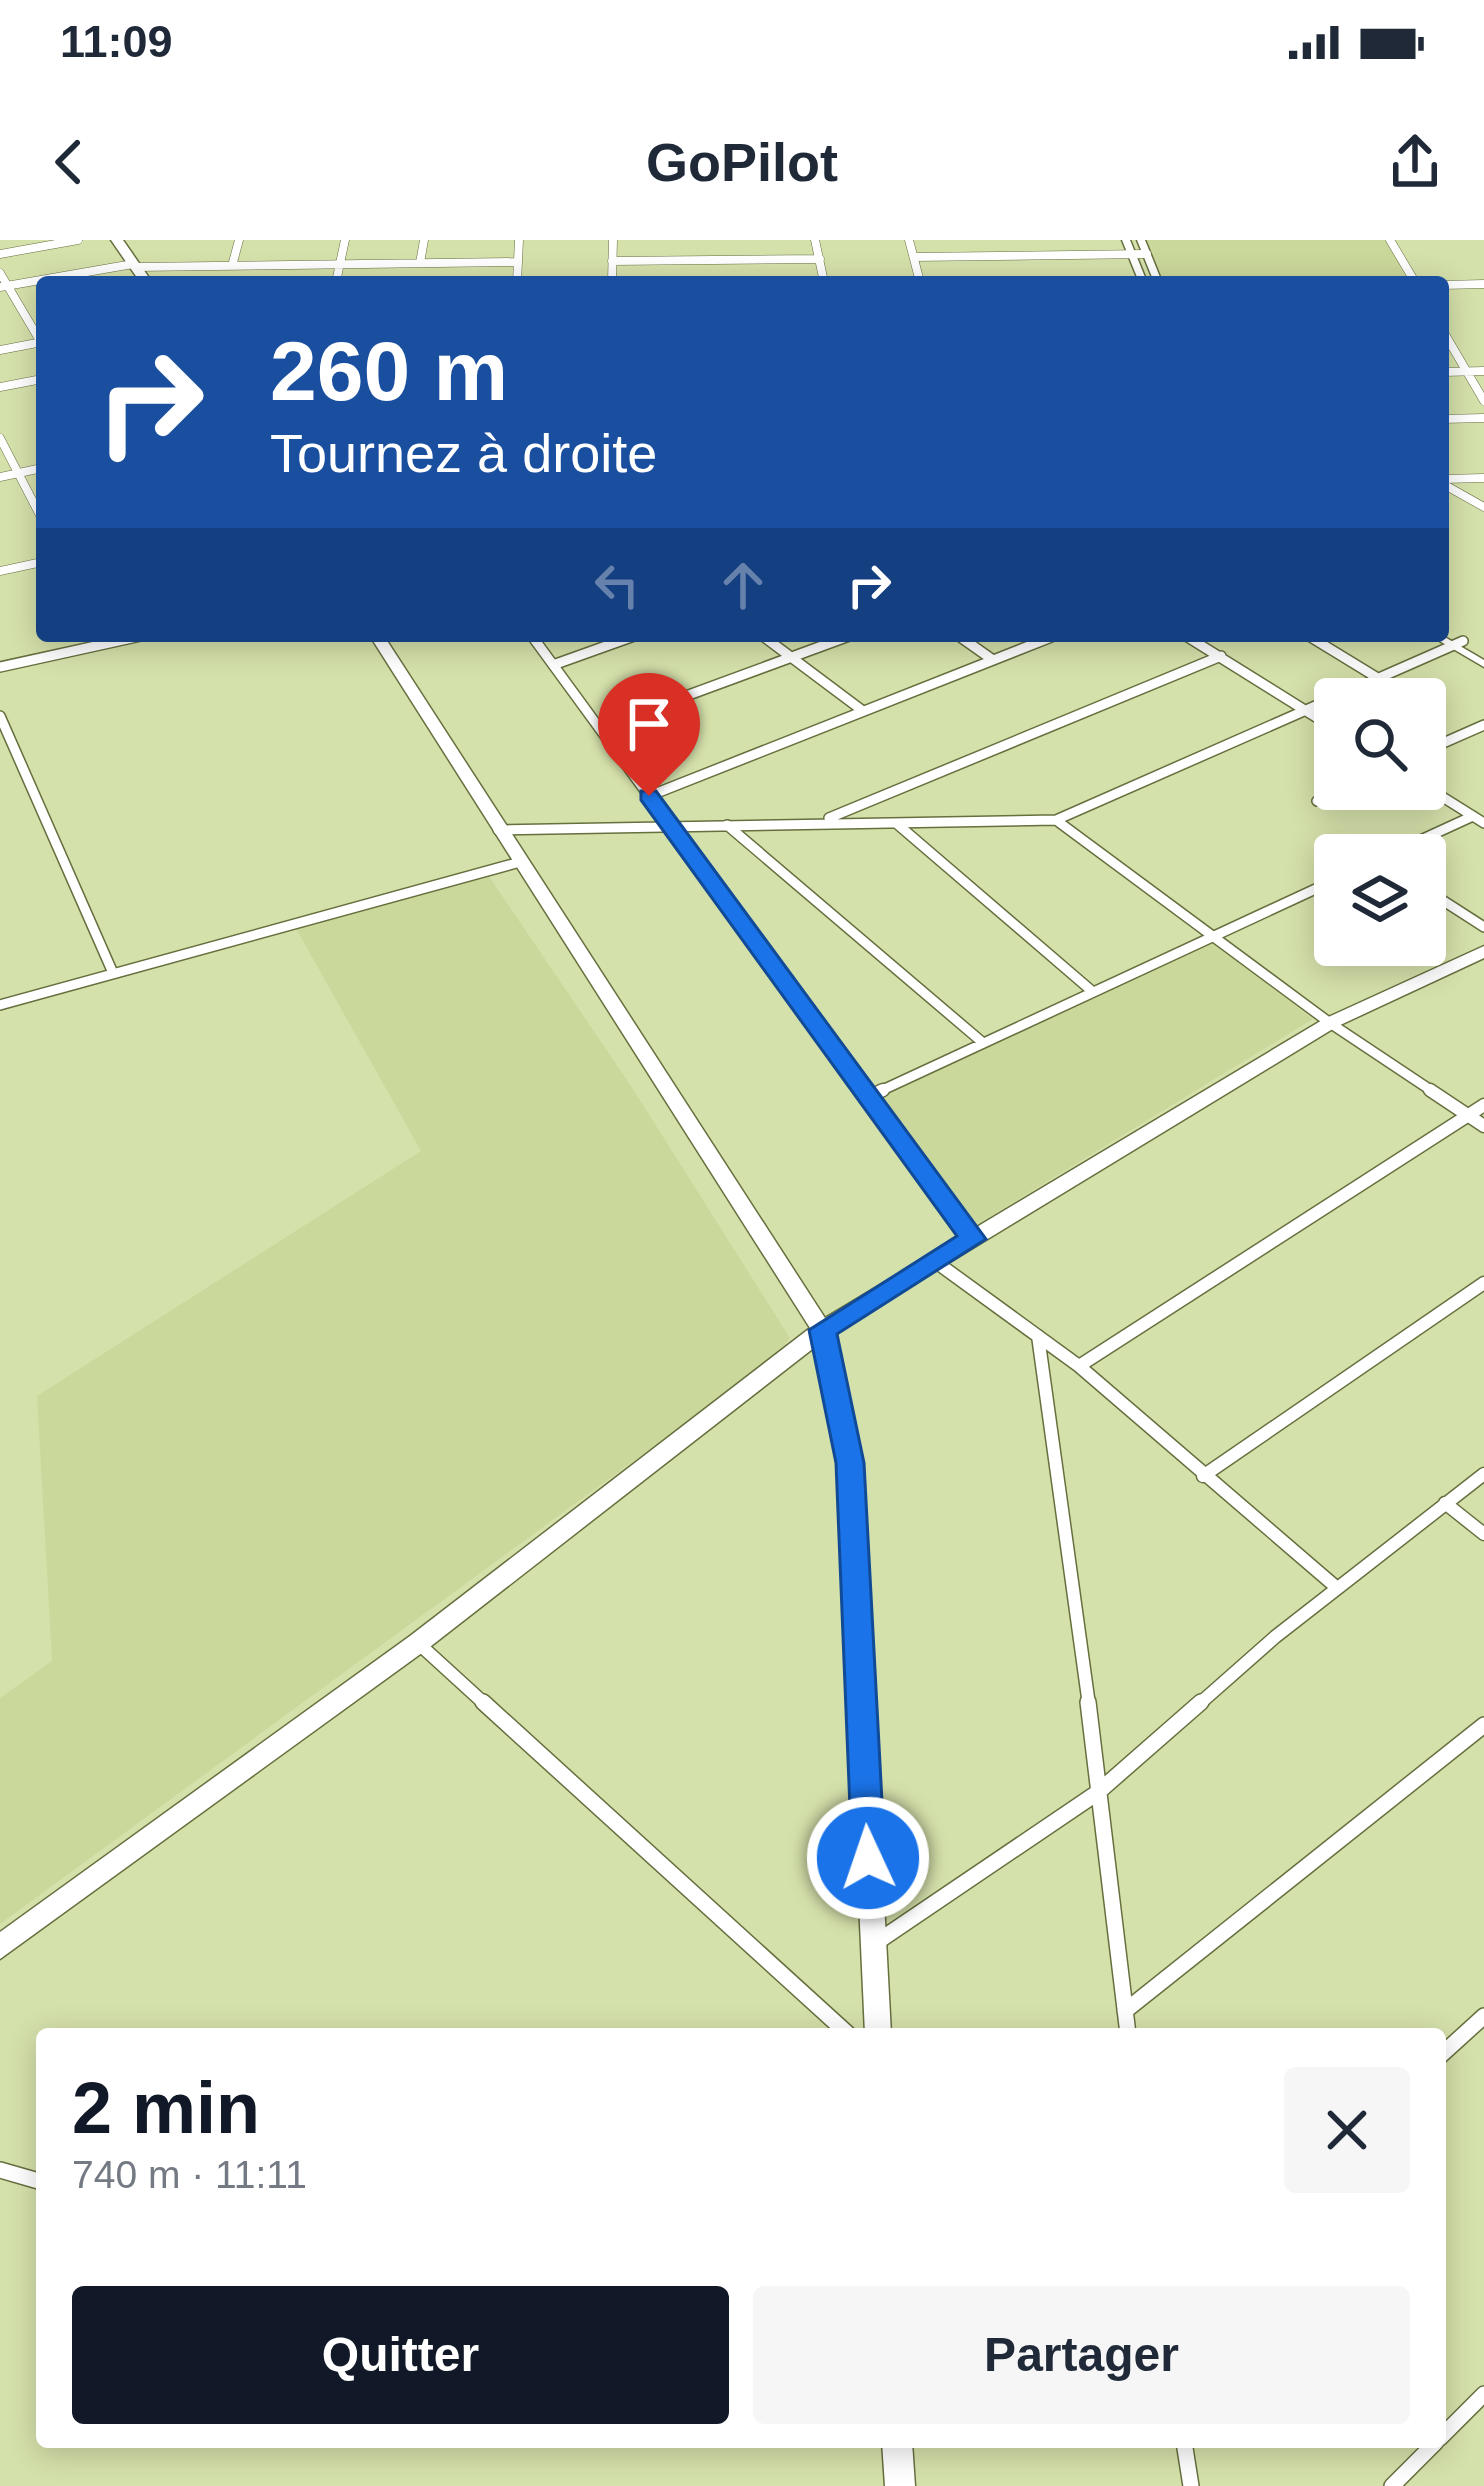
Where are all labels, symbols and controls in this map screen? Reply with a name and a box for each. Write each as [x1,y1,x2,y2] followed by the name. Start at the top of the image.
[60,16,173,67] text: 11:09
[36,129,102,195] icon: back
[1382,129,1448,195] icon: share
[646,132,838,192] text: GoPilot
[72,324,228,480] icon: right
[270,324,508,418] text: 260 m
[270,423,657,483] text: Tournez à droite
[584,552,650,618] icon: left
[710,552,776,618] icon: ahead
[836,552,902,618] icon: right
[598,673,700,796] pin
[1314,678,1446,966] map controls
[1314,678,1446,810] button: search
[616,691,682,757] icon: arrive
[1314,834,1446,966] button: layers
[805,1795,931,1921] position arrow
[1284,2067,1410,2193] button: close
[72,2068,260,2148] text: 2 min
[72,2153,307,2196] text: 740 m · 11:11
[72,2286,729,2424] button: Quitter
[753,2286,1410,2424] button: Partager

